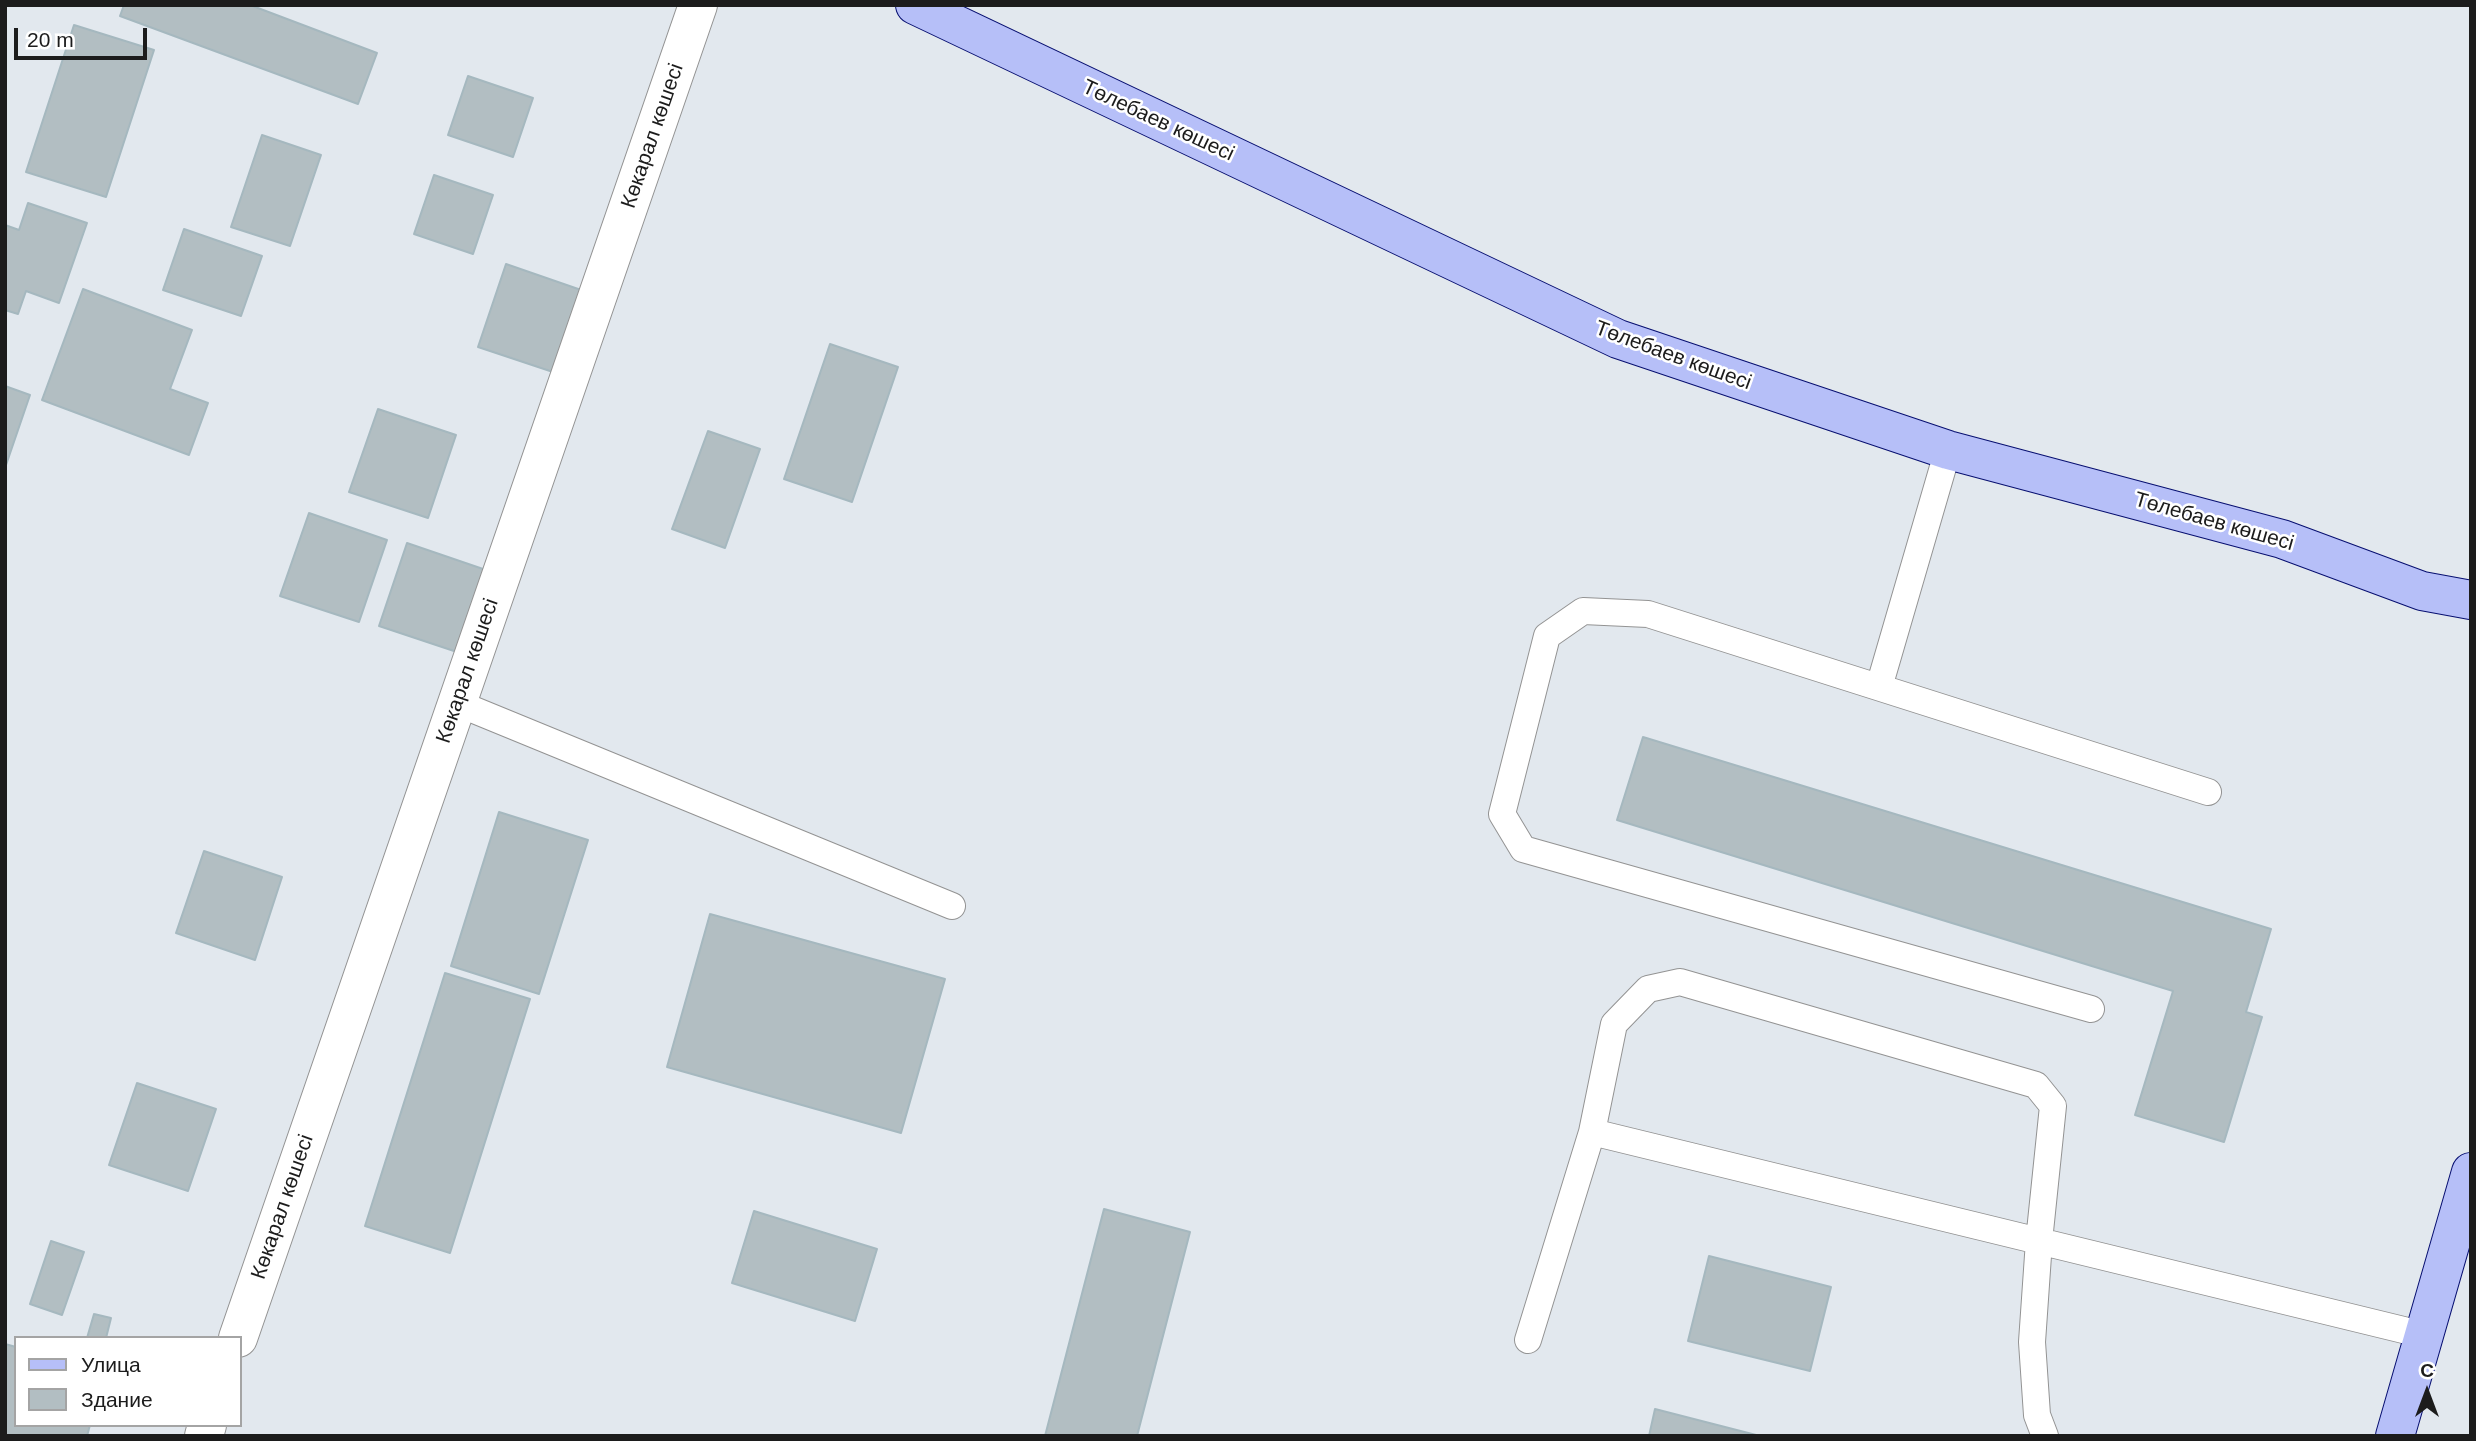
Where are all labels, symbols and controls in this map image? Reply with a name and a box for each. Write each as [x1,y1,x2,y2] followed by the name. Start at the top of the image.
[18,14,150,58] scale bar
[27,28,74,51] text: 20 m
[616,60,690,212] street label: Көкарал көшесі
[1078,75,1238,167] street label: Төлебаев көшесі
[1591,316,1755,396] street label: Төлебаев көшесі
[2131,487,2297,557] street label: Төлебаев көшесі
[431,595,505,747] street label: Көкарал көшесі
[246,1131,320,1283] street label: Көкарал көшесі
[14,1336,242,1427] legend
[81,1353,141,1376] text: Улица
[2392,1357,2462,1427] north arrow
[2420,1360,2434,1381] text: С
[81,1388,153,1411] text: Здание

